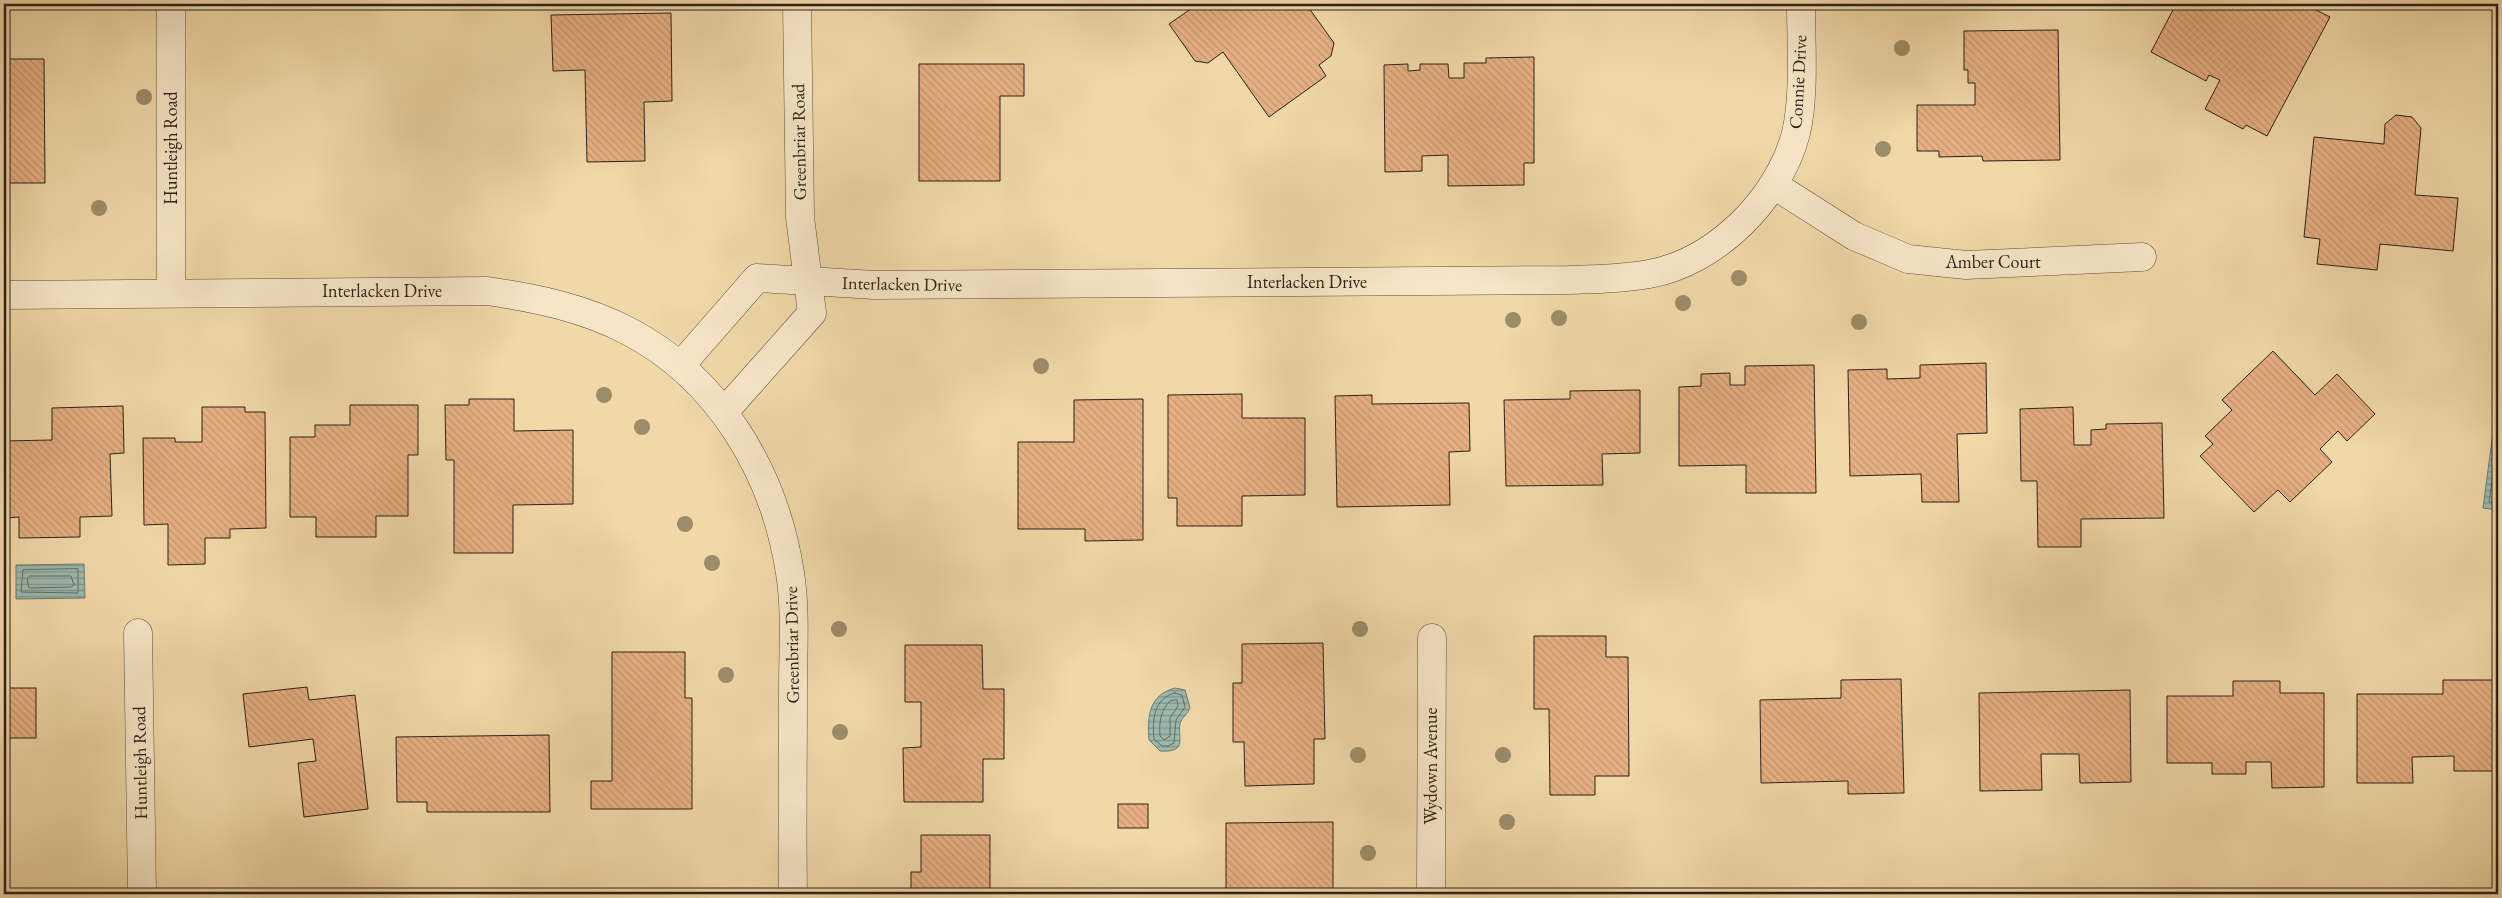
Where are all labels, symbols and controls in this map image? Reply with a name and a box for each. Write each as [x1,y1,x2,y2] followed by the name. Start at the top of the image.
[1784,34,1811,130] street label: Connie Drive
[786,83,811,201] street label: Greenbriar Road
[159,90,182,205] street label: Huntleigh Road
[1944,250,2041,273] street label: Amber Court
[1247,270,1367,293] street label: Interlacken Drive
[842,271,962,296] street label: Interlacken Drive
[322,279,442,302] street label: Interlacken Drive
[779,586,804,704] street label: Greenbriar Drive
[127,705,152,820] street label: Huntleigh Road
[1419,708,1442,824] street label: Wydown Avenue

